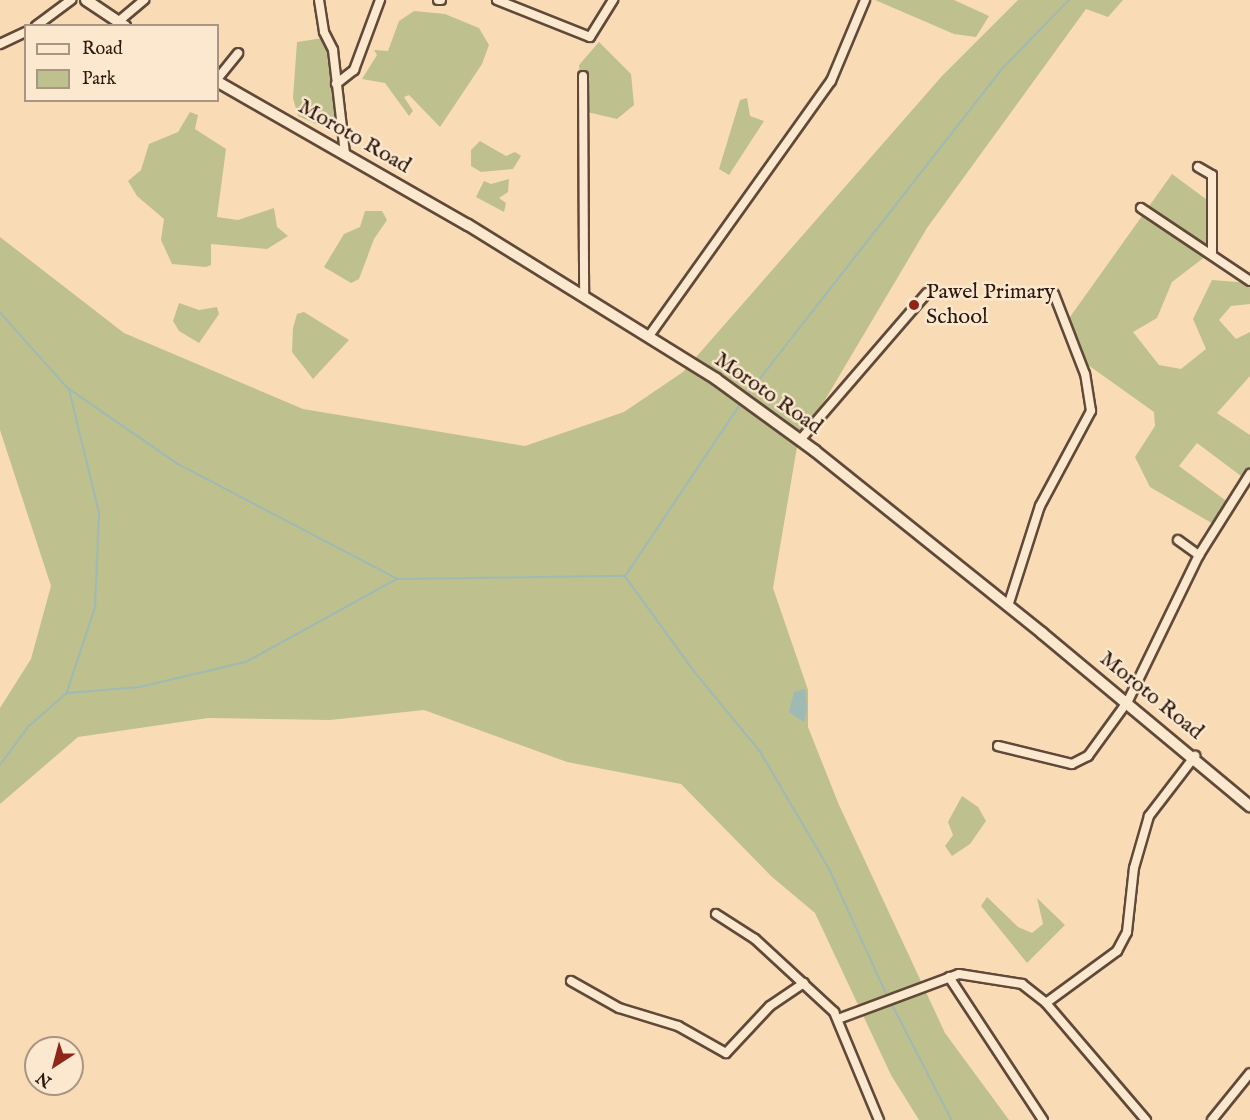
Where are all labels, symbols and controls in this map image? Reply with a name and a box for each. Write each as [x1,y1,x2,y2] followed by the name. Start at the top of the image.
[24,24,219,102] legend
[82,38,123,61] text: Road
[82,68,116,91] text: Park
[293,94,415,180] street label: Moroto Road
[926,279,1055,330] place label: Pawel Primary School
[907,298,921,312] marker: Pawel Primary School
[709,347,827,441] street label: Moroto Road
[1094,646,1208,746] street label: Moroto Road
[24,1036,84,1096] north arrow
[33,1067,56,1091] text: N

